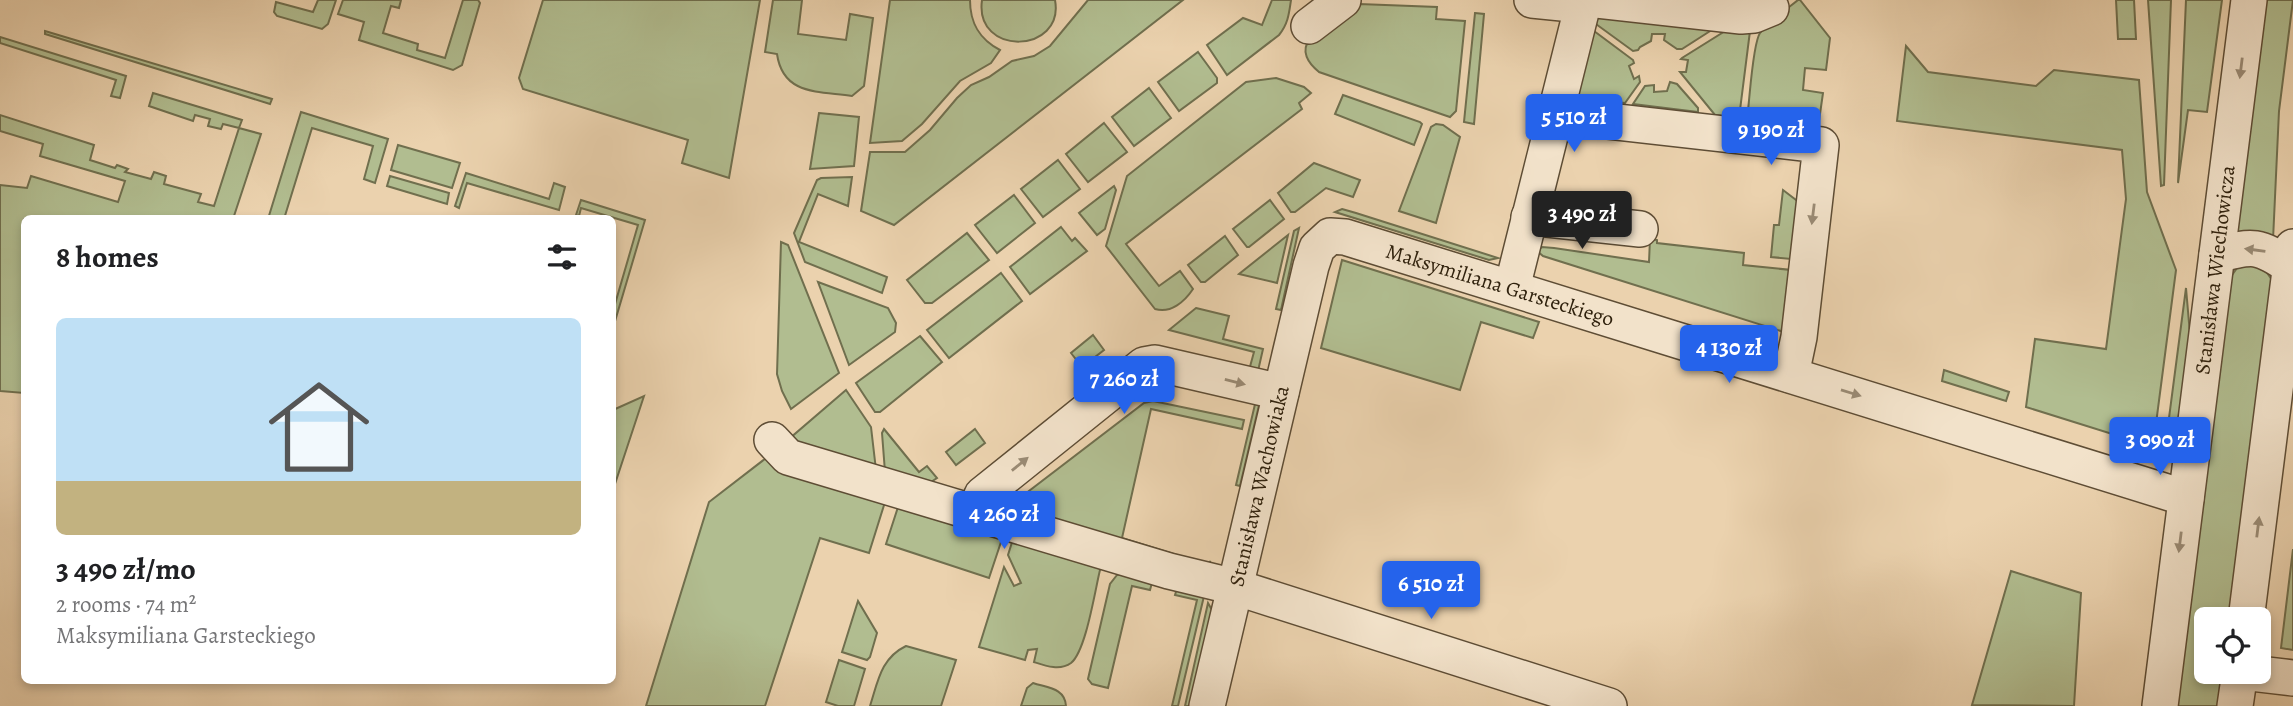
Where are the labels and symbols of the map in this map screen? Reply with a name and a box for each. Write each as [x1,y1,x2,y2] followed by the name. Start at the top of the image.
[2235,57,2246,79] one-way arrow
[1502,94,1646,154] pin: 5 510 zł
[1699,108,1843,167] pin: 9 190 zł
[2188,164,2242,376] street label: Stanisława Wiechowicza
[1510,191,1654,251] pin: 3 490 zł
[1807,203,1818,225] one-way arrow
[1383,237,1617,333] street label: Maksymiliana Garsteckiego
[2244,244,2266,255] one-way arrow
[1657,326,1801,385] pin: 4 130 zł
[1052,356,1196,416] pin: 7 260 zł
[1224,377,1246,388] one-way arrow
[1222,383,1296,589] street label: Stanisława Wachowiaka
[1840,389,1861,399] one-way arrow
[2088,418,2232,477] pin: 3 090 zł
[1012,457,1029,472] one-way arrow
[932,491,1076,551] pin: 4 260 zł
[2252,516,2263,538] one-way arrow
[2175,531,2186,553] one-way arrow
[1359,562,1503,621] pin: 6 510 zł

